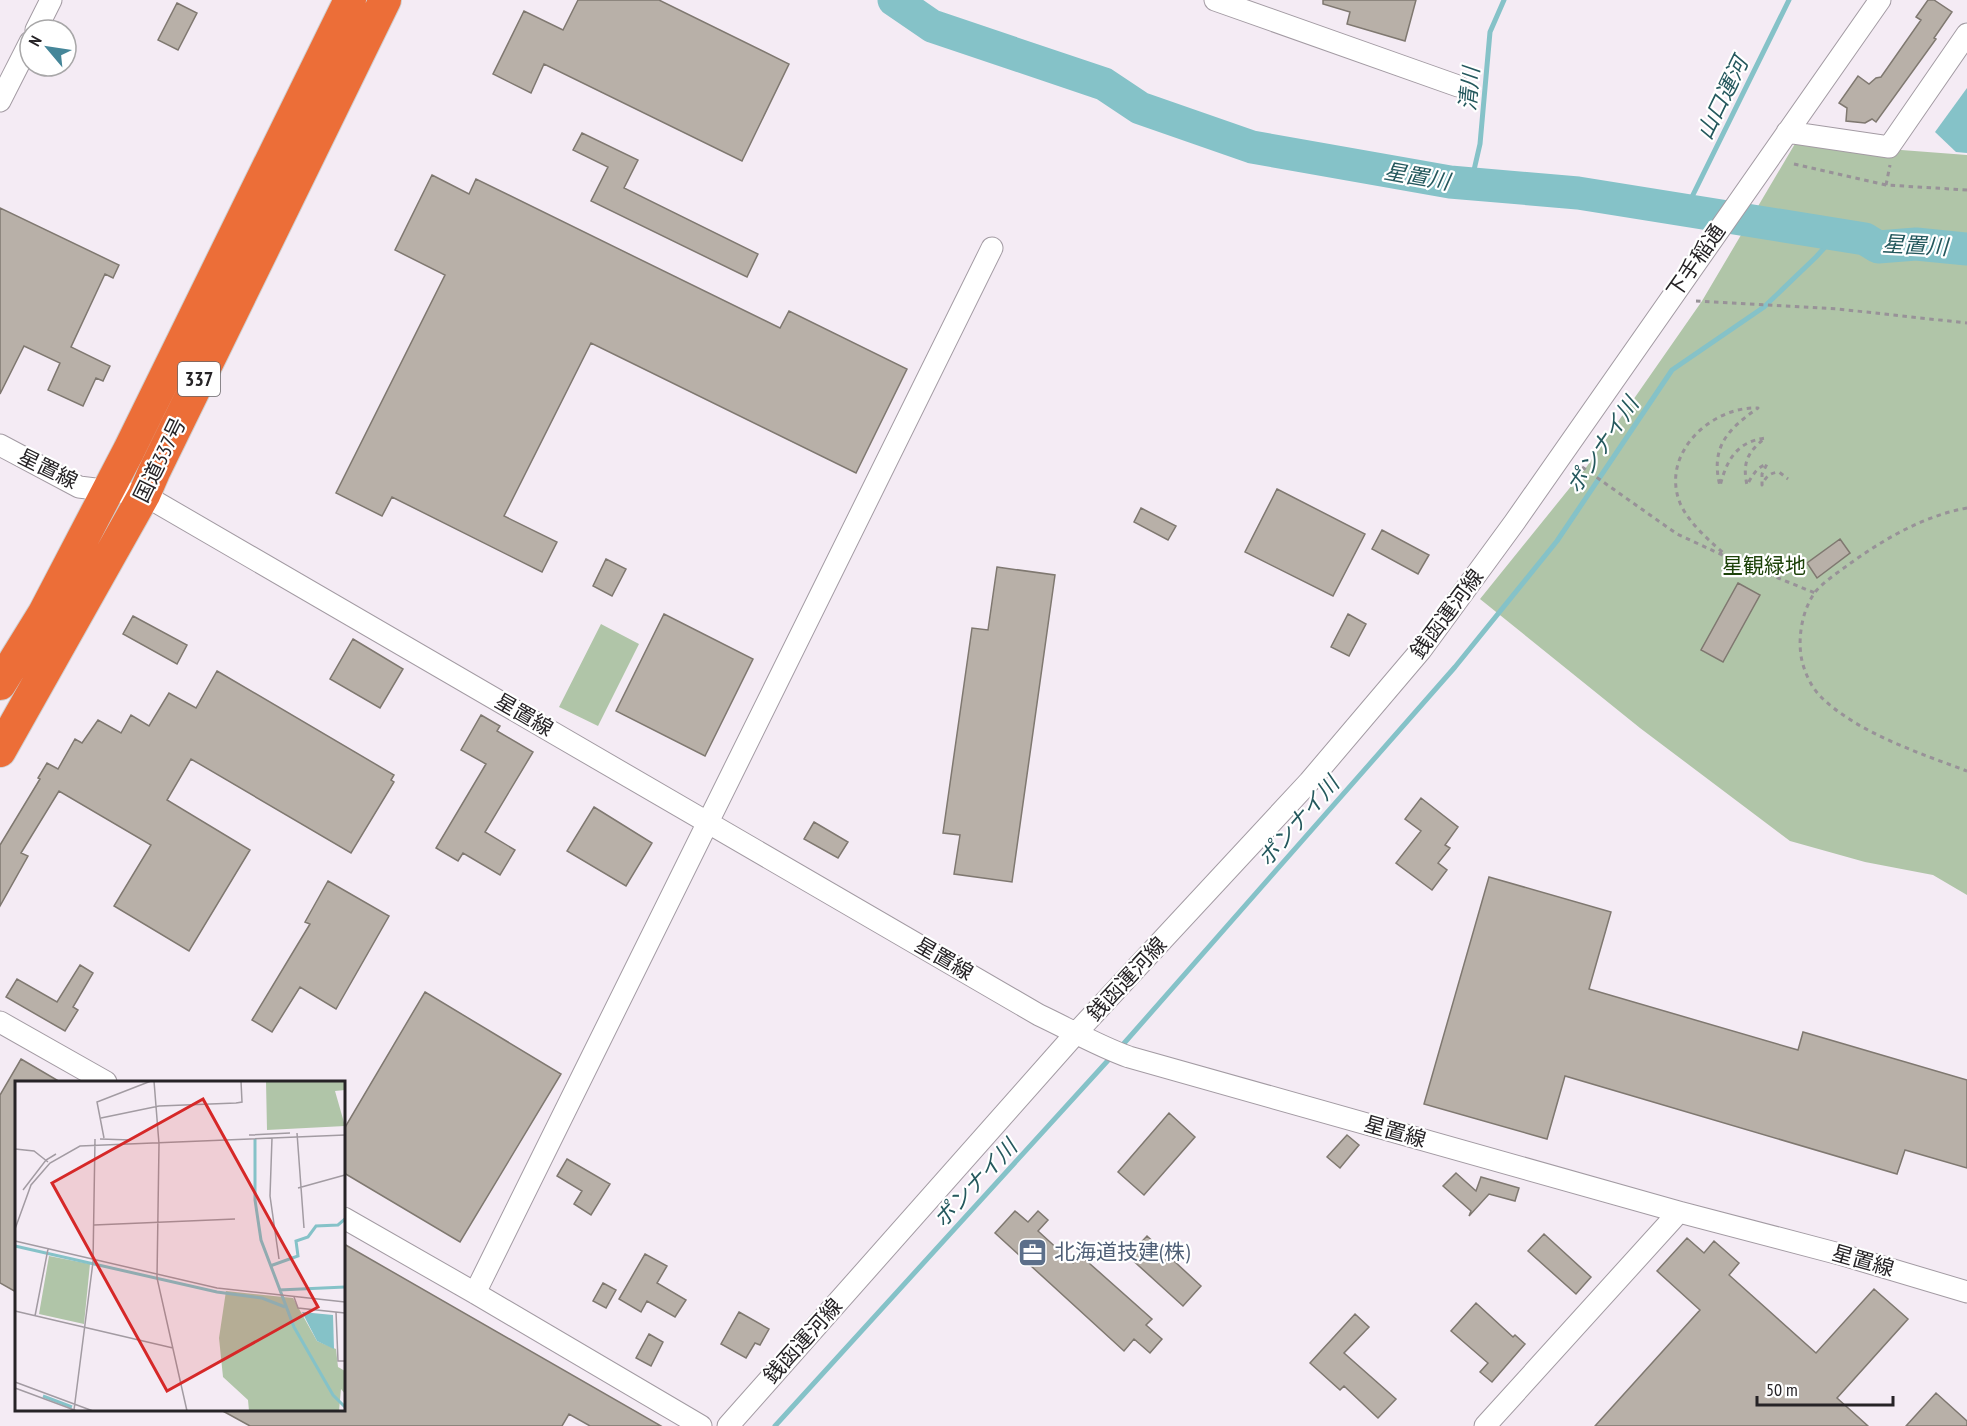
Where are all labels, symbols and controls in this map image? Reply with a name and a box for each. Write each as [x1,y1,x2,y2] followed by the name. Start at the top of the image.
[18,18,78,78] north arrow
[24,32,46,49] text: N
[1690,49,1756,144] water label: 山口運河
[1453,64,1485,112] water label: 清川
[1382,156,1454,196] water label: 星置川
[1660,219,1731,303] street label: 下手稲通
[1881,229,1951,261] water label: 星置川
[178,362,220,396] road number: 337
[1560,390,1645,498] water label: ポンナイ川
[127,413,192,507] street label: 国道337号
[14,443,82,494] street label: 星置線
[1722,552,1806,579] park label: 星観緑地
[1404,564,1489,664] street label: 銭函運河線
[490,687,558,742] street label: 星置線
[1251,769,1346,872] water label: ポンナイ川
[910,931,978,986] street label: 星置線
[1081,931,1172,1026] street label: 銭函運河線
[15,1081,345,1411] inset map
[1361,1110,1429,1153] street label: 星置線
[927,1132,1024,1233] water label: ポンナイ川
[1017,1236,1049,1268] office icon: 北海道技建(株)
[1054,1238,1190,1265] place label: 北海道技建(株)
[1829,1239,1897,1282] street label: 星置線
[757,1293,848,1389] street label: 銭函運河線
[1757,1369,1894,1407] scale bar
[1766,1378,1798,1401] text: 50 m

